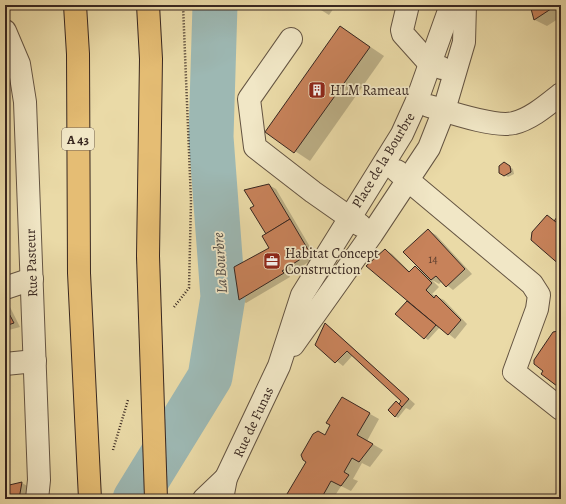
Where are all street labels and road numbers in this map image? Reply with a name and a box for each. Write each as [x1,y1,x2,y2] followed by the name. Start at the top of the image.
[347,109,419,212] street label: Place de la Bourbre
[62,128,94,150] road number: A 43
[21,228,42,297] street label: Rue Pasteur
[229,384,278,461] street label: Rue de Funas

